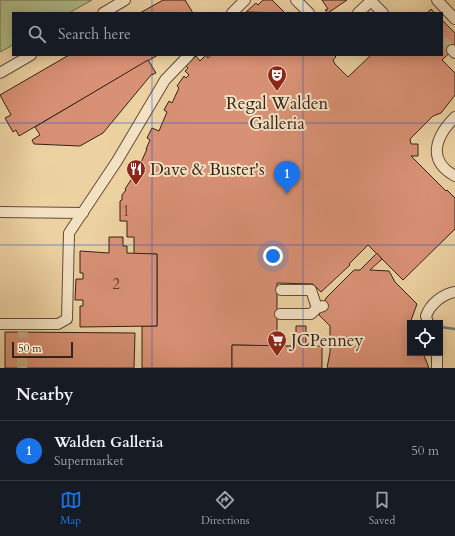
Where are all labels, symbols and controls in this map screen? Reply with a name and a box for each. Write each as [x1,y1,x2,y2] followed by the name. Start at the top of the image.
[12,12,443,56] search box
[26,23,48,45] icon: search
[58,24,131,44] text: Search here
[266,64,288,92] theatre icon: Regal Walden Galleria
[226,92,328,135] place label: Regal Walden Galleria
[125,158,147,186] restaurant icon: Dave & Buster's
[150,158,265,181] place label: Dave & Buster's
[274,161,300,194] pin: 1
[122,201,130,221] house number: 1
[263,246,283,266] your location
[112,274,120,294] house number: 2
[407,320,443,356] map controls
[407,320,443,356] button: locate
[266,329,288,357] supermarket icon: JCPenney
[288,329,364,352] place label: JCPenney
[12,340,73,359] scale bar
[18,341,42,356] text: 50 m
[16,383,73,406] text: Nearby
[54,432,163,452] text: Walden Galleria
[26,442,32,460] text: 1
[411,442,439,460] text: 50 m
[54,452,124,470] text: Supermarket
[60,489,82,528] tab: Map
[201,489,249,528] tab: Directions
[369,489,395,528] tab: Saved

